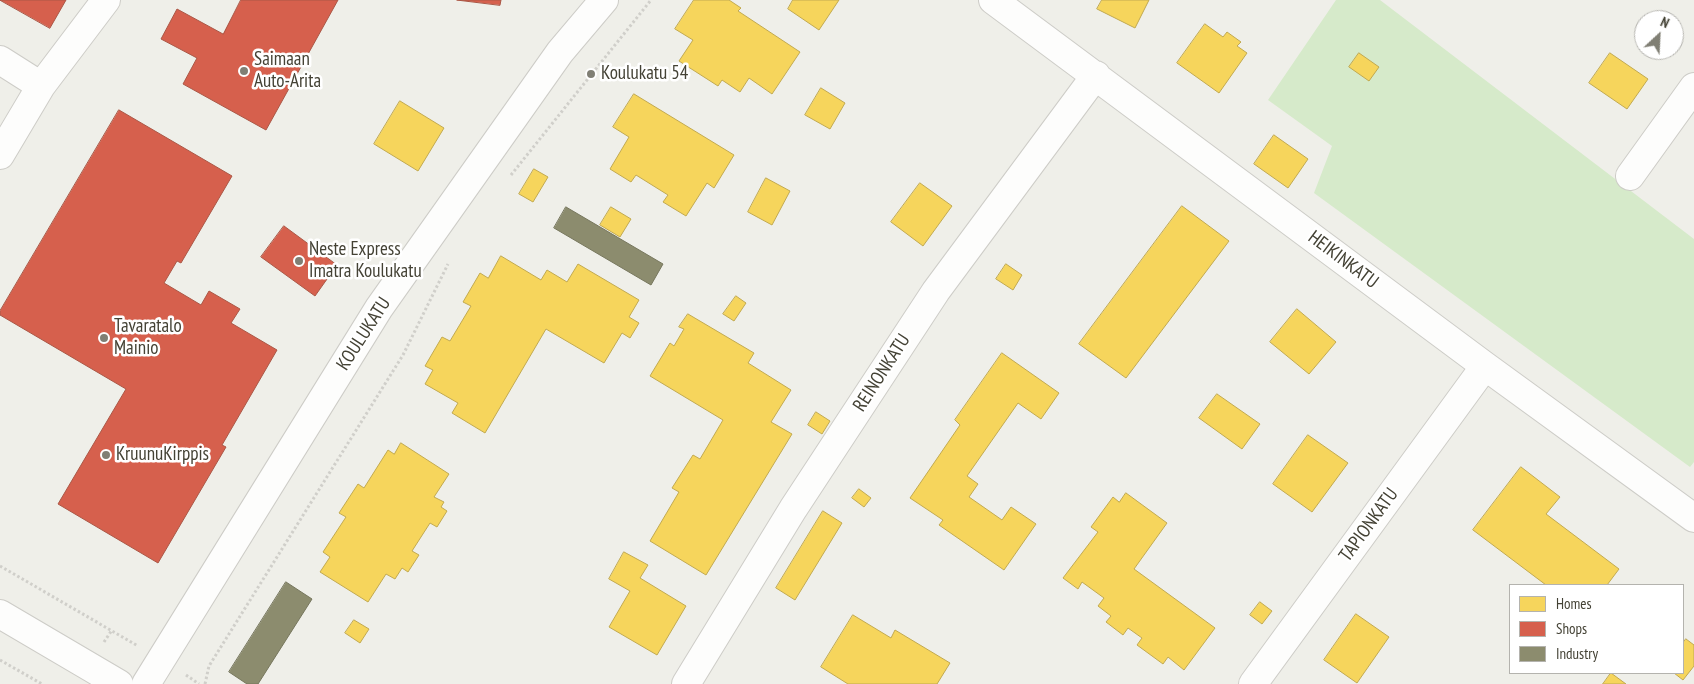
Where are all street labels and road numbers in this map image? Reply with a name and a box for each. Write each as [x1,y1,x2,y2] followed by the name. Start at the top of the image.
[1303,226,1383,294] street label: HEIKINKATU
[332,293,396,375] street label: KOULUKATU
[849,330,915,416] street label: REINONKATU
[1335,484,1403,566] street label: TAPIONKATU

